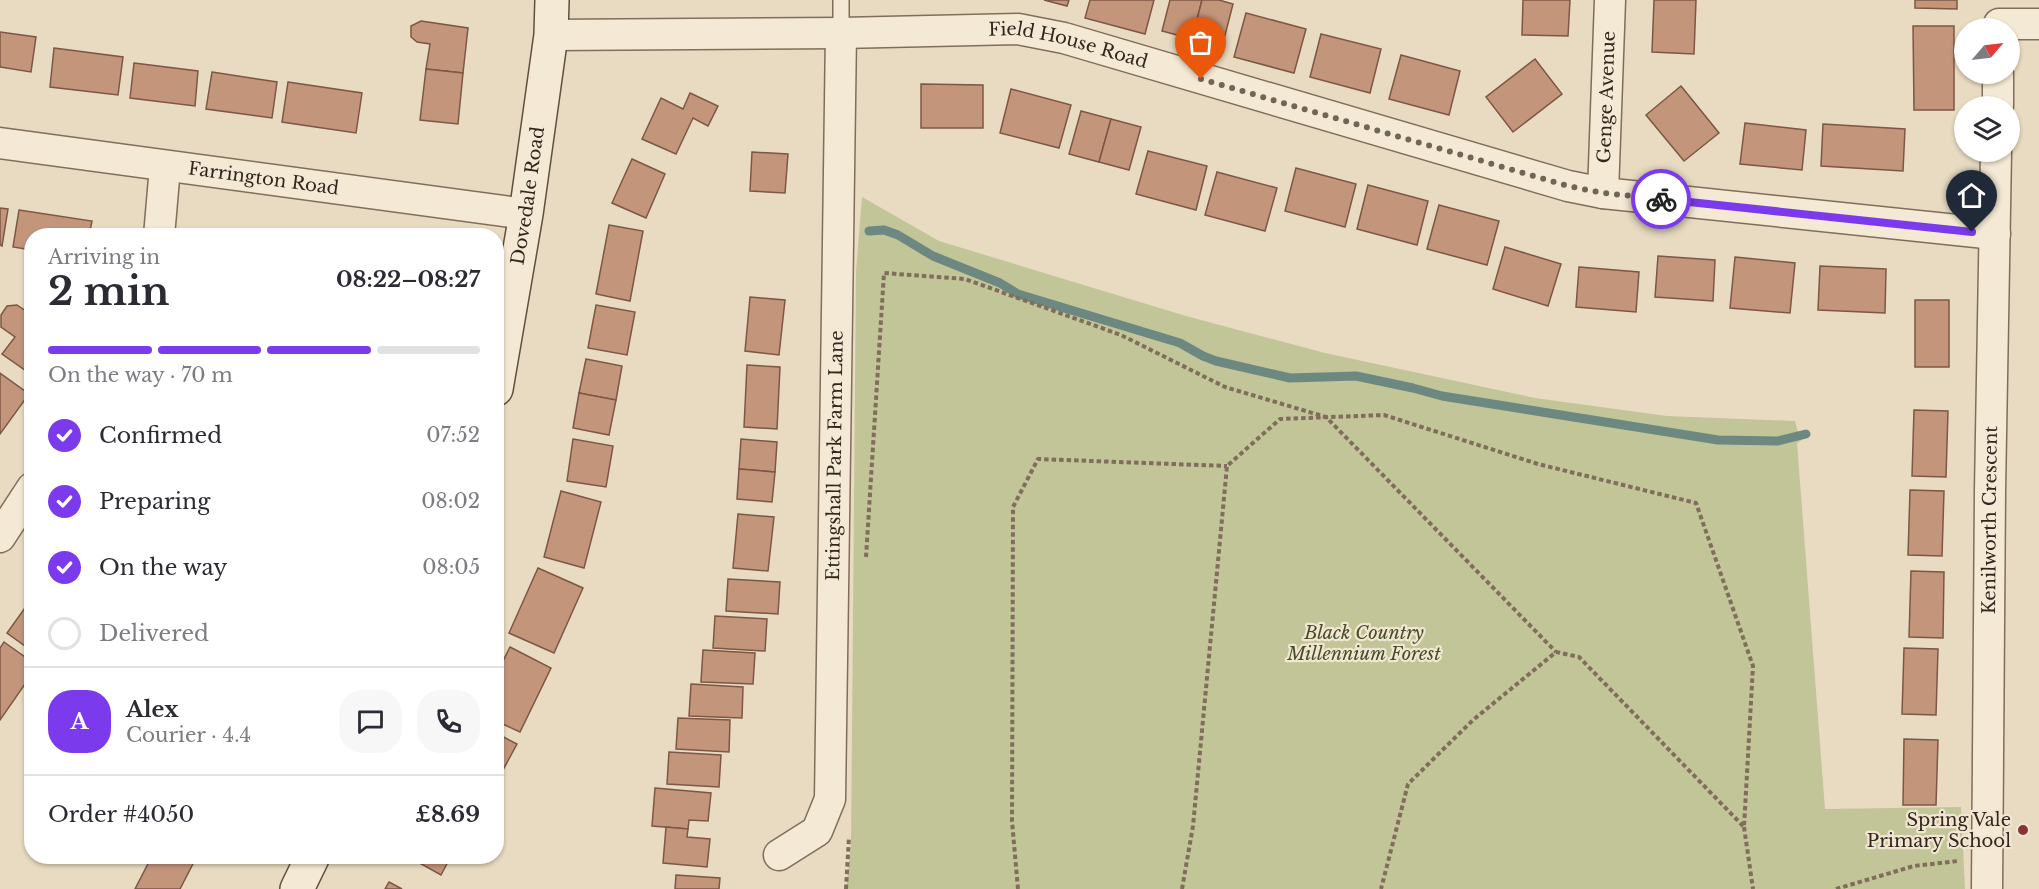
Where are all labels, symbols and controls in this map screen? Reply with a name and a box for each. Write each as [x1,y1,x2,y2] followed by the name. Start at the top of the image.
[1175,17,1226,79] pin
[988,18,1150,73] street label: Field House Road
[1954,18,2020,84] north arrow
[1954,18,2020,162] map controls
[1184,26,1217,59] icon: bag
[1593,30,1620,164] street label: Genge Avenue
[1954,96,2020,162] button: layers
[506,125,549,267] street label: Dovedale Road
[187,158,340,200] street label: Farrington Road
[1631,169,1691,229] courier
[1946,170,1997,232] pin
[1955,179,1988,212] icon: home
[1645,183,1678,216] icon: bike
[48,245,160,269] text: Arriving in
[336,266,480,293] text: 08:22–08:27
[48,267,169,316] text: 2 min
[822,330,848,581] street label: Ettingshall Park Farm Lane
[48,363,233,387] text: On the way · 70 m
[48,419,81,452] icon: check
[99,422,222,449] text: Confirmed
[426,423,480,447] text: 07:52
[1978,425,2002,614] street label: Kenilworth Crescent
[48,485,81,518] icon: check
[99,488,210,515] text: Preparing
[421,489,480,513] text: 08:02
[48,551,81,584] icon: check
[99,554,227,581] text: On the way
[422,555,480,579] text: 08:05
[99,620,209,647] text: Delivered
[1286,622,1441,665] park label: Black Country Millennium Forest
[339,690,402,753] button: chat
[417,690,480,753] button: phone
[126,696,179,723] text: Alex
[71,708,88,735] text: A
[126,723,251,747] text: Courier · 4.4
[48,801,194,828] text: Order #4050
[415,801,480,828] text: £8.69
[1867,809,2011,852] place label: Spring Vale Primary School
[2016,823,2030,837] marker: Spring Vale Primary School

